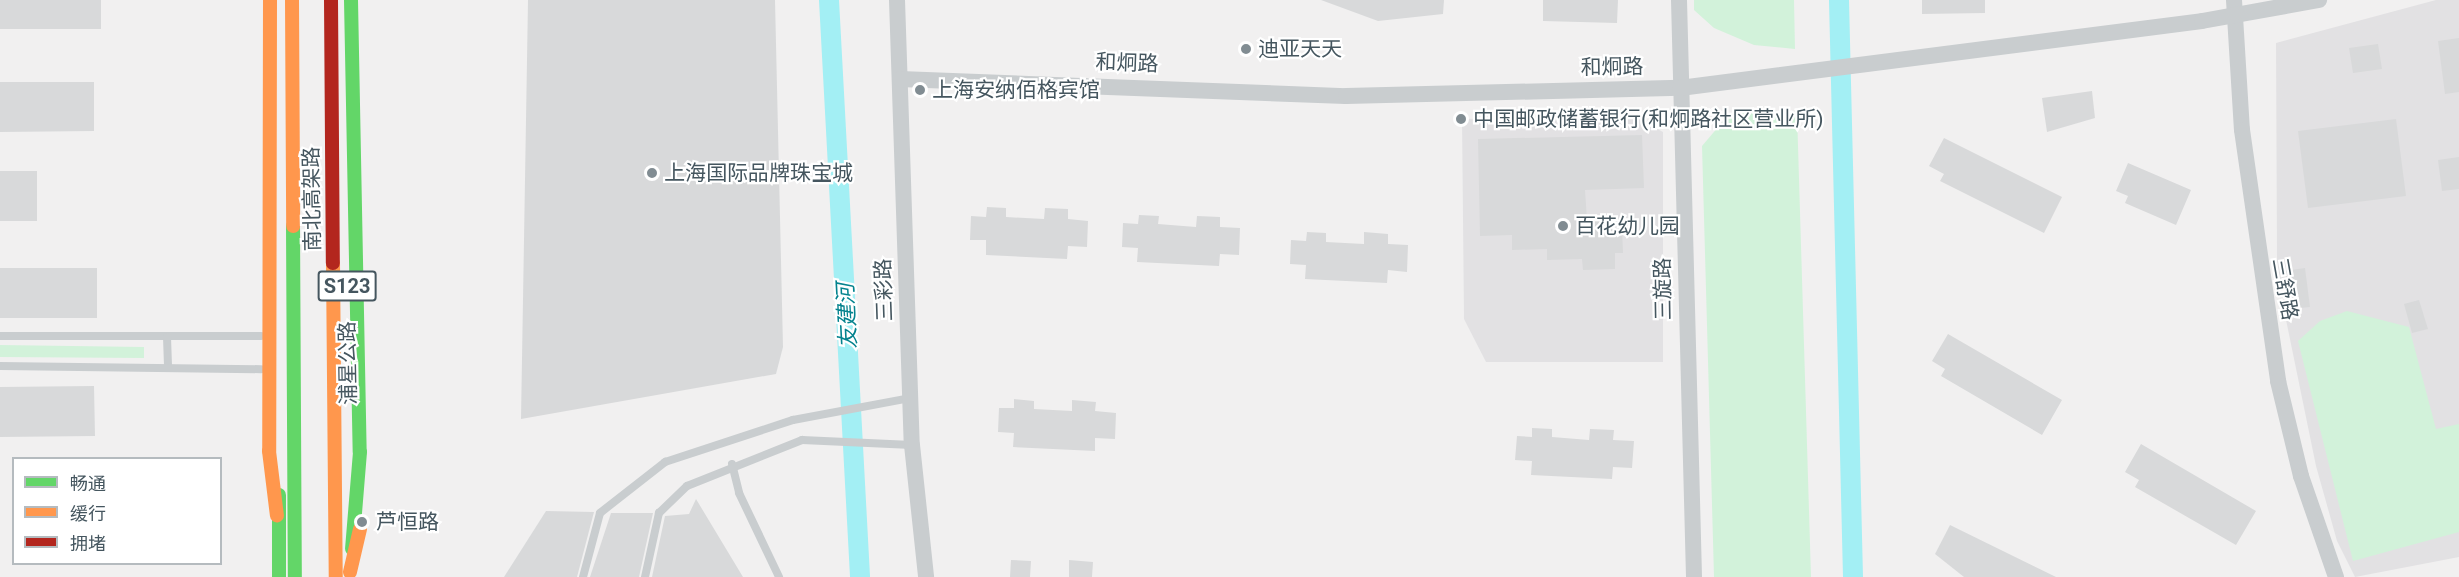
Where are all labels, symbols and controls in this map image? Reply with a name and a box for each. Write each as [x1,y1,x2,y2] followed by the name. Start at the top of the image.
[1258,36,1342,62] place label: 迪亚天天
[1239,42,1253,56] marker: 迪亚天天
[1095,49,1159,77] street label: 和炯路
[1580,54,1644,80] street label: 和炯路
[932,77,1100,103] place label: 上海安纳佰格宾馆
[913,83,927,97] marker: 上海安纳佰格宾馆
[1473,106,1823,132] place label: 中国邮政储蓄银行(和炯路社区营业所)
[1454,112,1468,126] marker: 中国邮政储蓄银行(和炯路社区营业所)
[298,146,326,252] street label: 南北高架路
[664,160,853,186] place label: 上海国际品牌珠宝城
[645,166,659,180] marker: 上海国际品牌珠宝城
[1575,213,1680,239] place label: 百花幼儿园
[1556,219,1570,233] marker: 百花幼儿园
[2267,256,2303,322] street label: 三舒路
[1650,257,1676,321] street label: 三旋路
[870,258,898,322] street label: 三彩路
[317,269,377,303] road number: S123
[832,282,862,350] water label: 友建河
[335,321,361,405] street label: 浦星公路
[12,457,222,565] legend
[70,473,106,494] text: 畅通
[70,503,106,524] text: 缓行
[376,509,439,535] place label: 芦恒路
[353,513,371,531] marker: 芦恒路
[70,533,106,554] text: 拥堵

